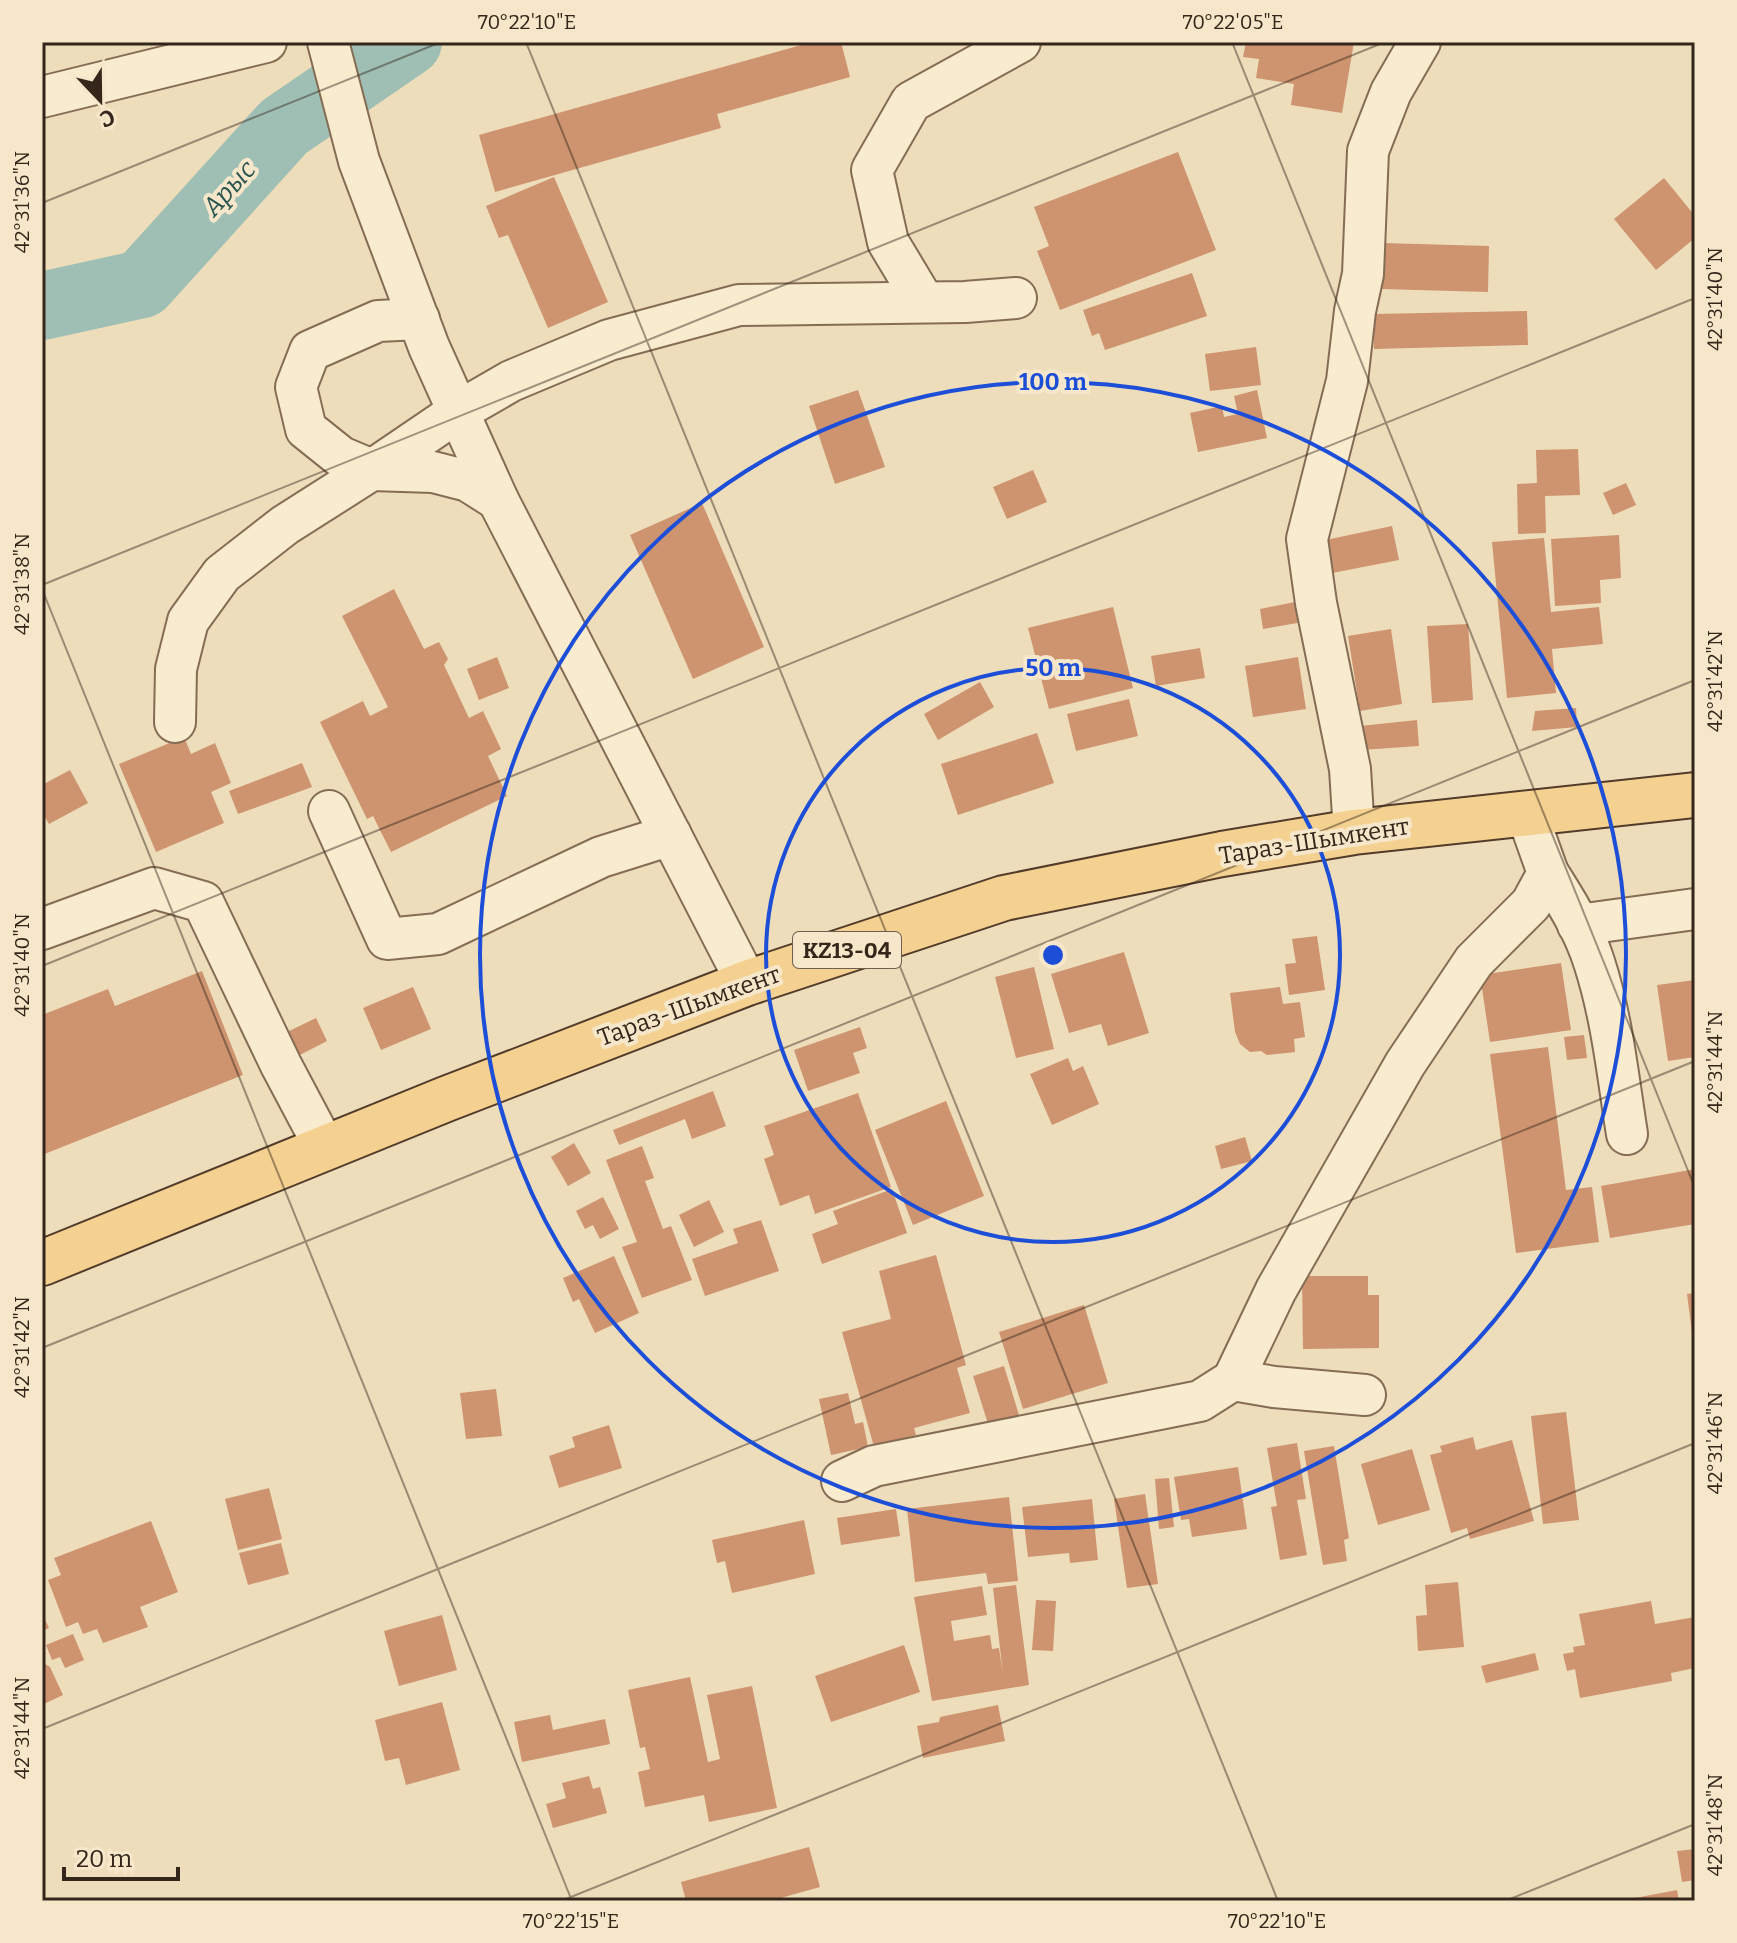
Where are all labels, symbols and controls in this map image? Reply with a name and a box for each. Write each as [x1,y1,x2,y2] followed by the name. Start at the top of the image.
[478,10,576,34] text: 70°22'10"E
[1182,10,1284,34] text: 70°22'05"E
[60,60,140,140] north arrow
[96,103,119,133] text: С
[10,151,34,253] text: 42°31'36"N
[196,154,263,223] water label: Арыс
[1703,247,1727,351] text: 42°31'40"N
[1019,368,1087,396] text: 100 m
[10,533,34,635] text: 42°31'38"N
[1703,630,1727,732] text: 42°31'42"N
[1025,654,1081,682] text: 50 m
[1217,812,1411,870] street label: Тараз-Шымкент
[10,913,34,1017] text: 42°31'40"N
[793,932,901,968] road number: KZ13-04
[1039,941,1067,969] centre of rings
[594,960,784,1052] street label: Тараз-Шымкент
[1703,1011,1727,1113] text: 42°31'44"N
[10,1296,34,1398] text: 42°31'42"N
[1703,1392,1727,1494] text: 42°31'46"N
[10,1677,34,1779] text: 42°31'44"N
[1703,1774,1727,1876] text: 42°31'48"N
[64,1831,178,1881] scale bar
[76,1845,132,1873] text: 20 m
[523,1909,619,1933] text: 70°22'15"E
[1228,1909,1326,1933] text: 70°22'10"E

